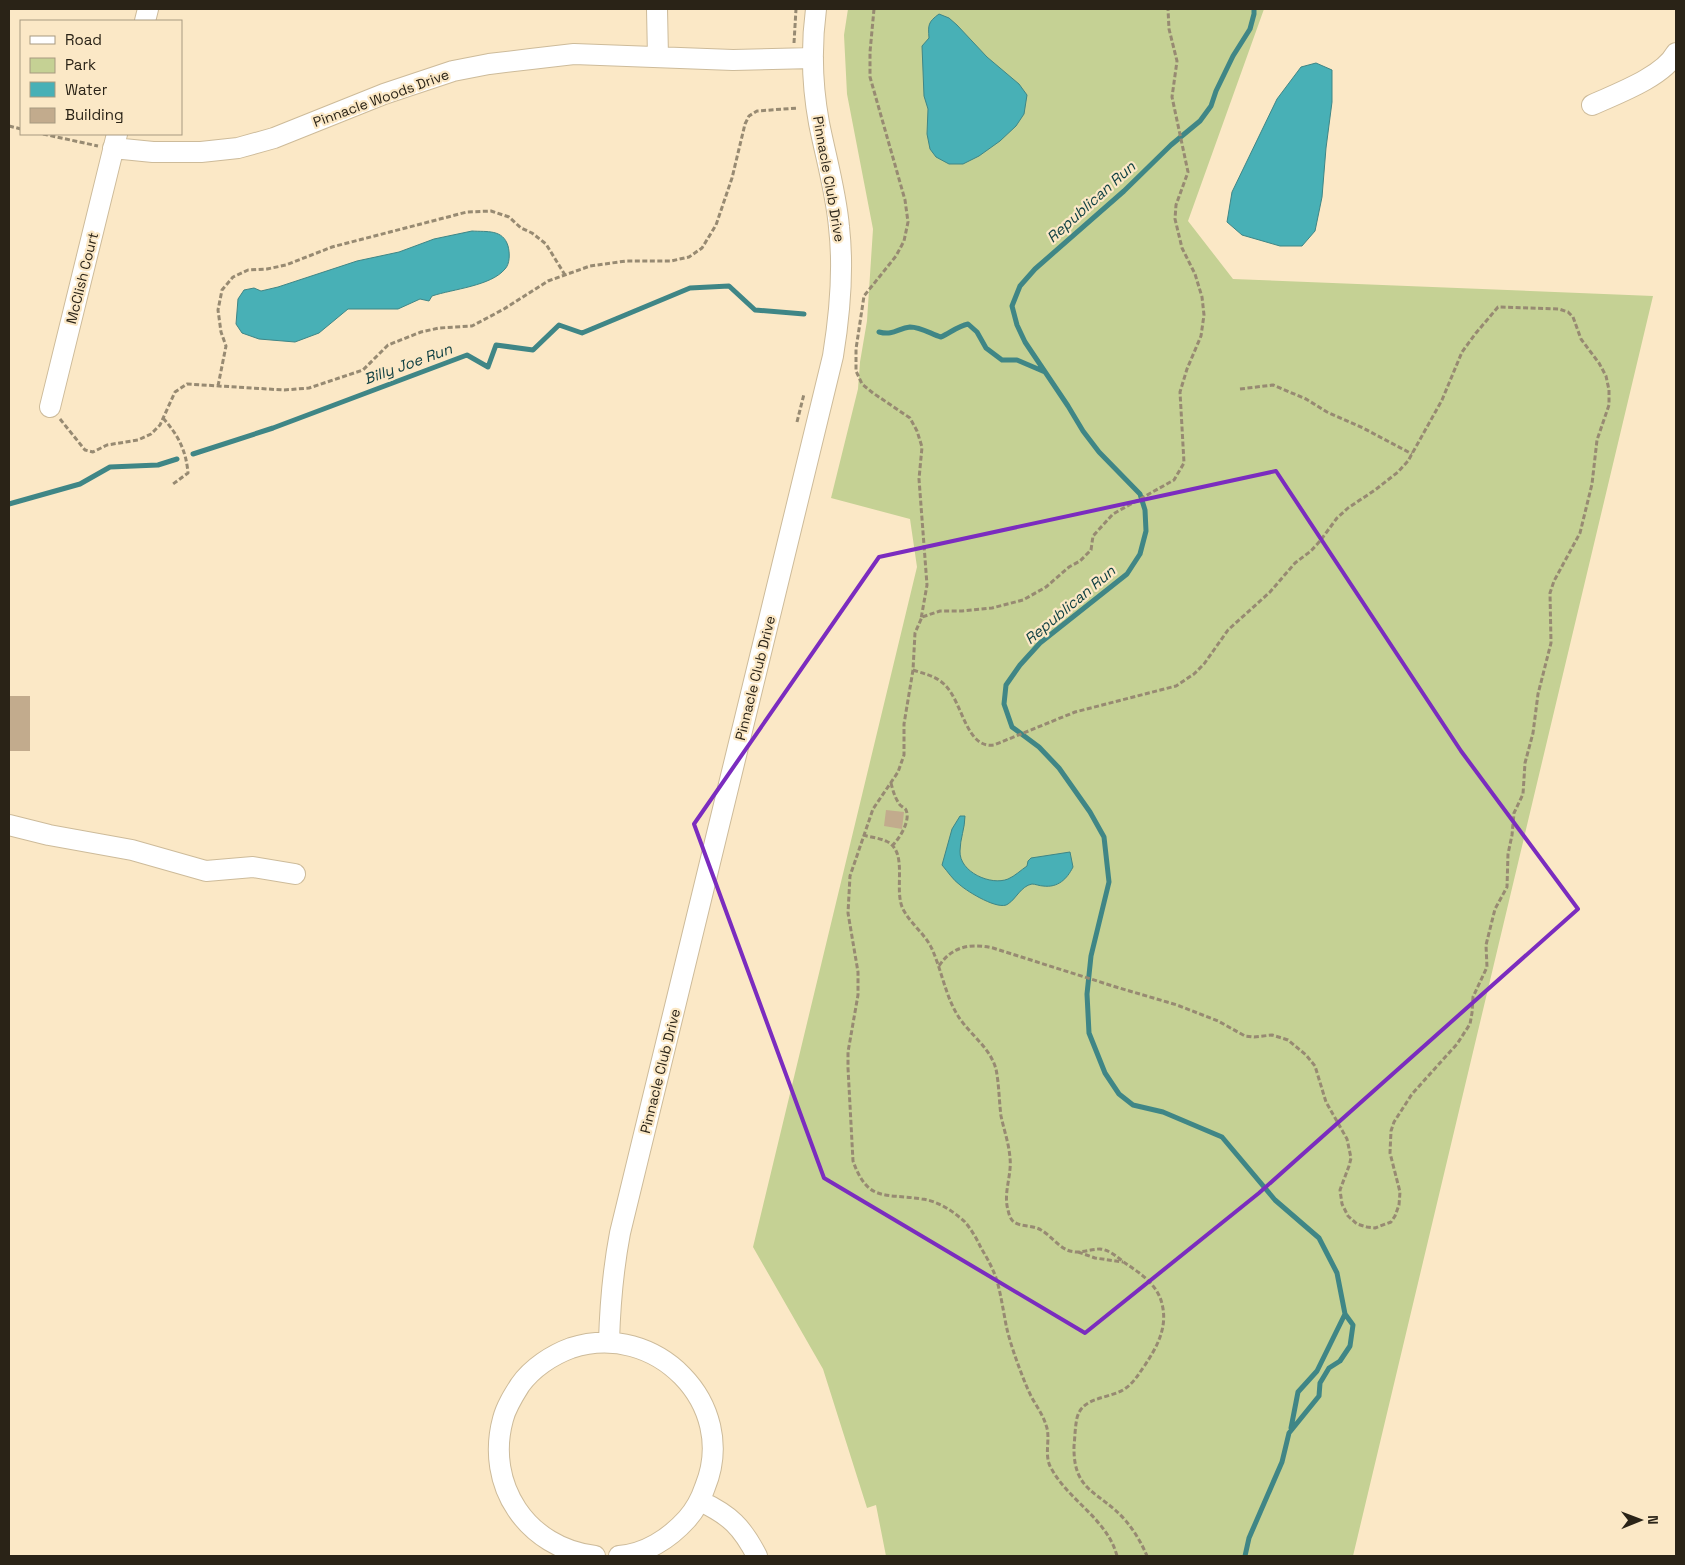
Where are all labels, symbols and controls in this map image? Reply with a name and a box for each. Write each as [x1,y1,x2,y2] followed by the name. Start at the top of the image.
[20,20,182,135] legend
[65,30,102,49] text: Road
[65,55,96,74] text: Park
[311,65,451,131] street label: Pinnacle Woods Drive
[65,80,108,99] text: Water
[65,105,124,124] text: Building
[809,115,849,243] street label: Pinnacle Club Drive
[1042,156,1139,246] water label: Republican Run
[62,230,102,326] street label: McClish Court
[361,339,455,388] water label: Billy Joe Run
[1020,561,1120,648] water label: Republican Run
[731,614,779,742] street label: Pinnacle Club Drive
[636,1007,684,1135] street label: Pinnacle Club Drive
[1615,1495,1665,1545] north arrow
[1644,1515,1662,1525] text: N

